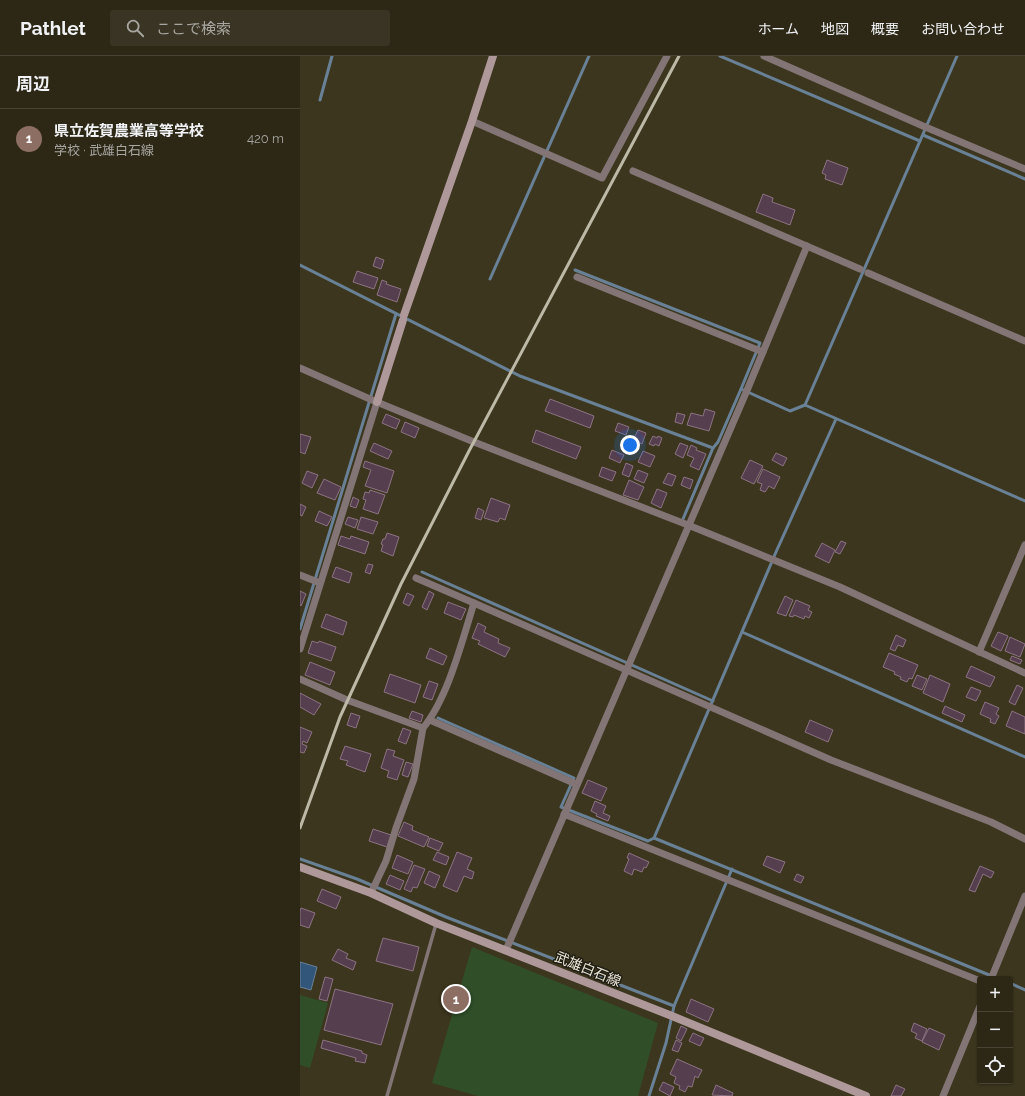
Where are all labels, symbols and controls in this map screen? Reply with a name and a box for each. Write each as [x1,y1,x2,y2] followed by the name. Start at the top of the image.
[110,10,390,46] search box
[20,17,86,39] text: Pathlet
[124,17,146,39] icon: search
[156,20,231,38] text: ここで検索
[757,21,799,37] text: ホーム
[821,21,849,37] text: 地図
[871,21,899,37] text: 概要
[921,21,1005,37] text: お問い合わせ
[16,74,50,94] text: 周辺
[54,122,204,140] text: 県立佐賀農業高等学校
[26,131,32,146] text: 1
[247,131,284,146] text: 420 m
[54,143,154,158] text: 学校 · 武雄白石線
[620,435,640,455] your location
[553,948,623,990] street label: 武雄白石線
[977,976,1013,1084] map controls
[977,976,1013,1012] button: +
[443,984,469,1014] pin: 1
[977,1012,1013,1048] button: −
[977,1048,1013,1084] button: locate

